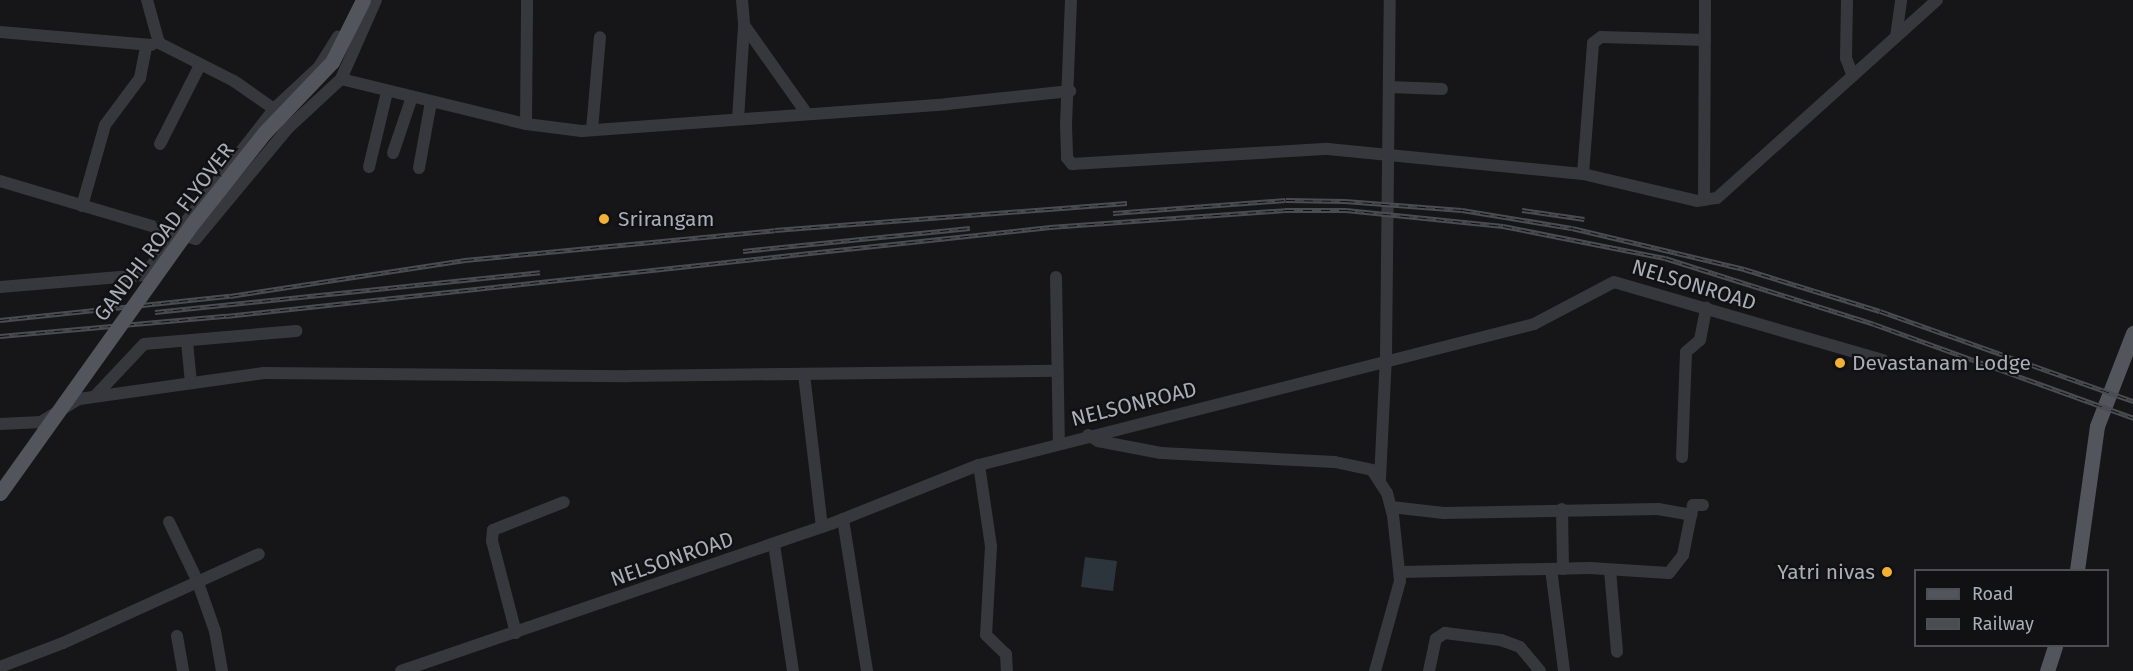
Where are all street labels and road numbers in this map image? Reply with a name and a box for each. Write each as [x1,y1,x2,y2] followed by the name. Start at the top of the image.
[89,138,239,326] street label: GANDHI ROAD FLYOVER
[1629,254,1759,316] street label: NELSONROAD
[1069,376,1199,432] street label: NELSONROAD
[607,526,737,592] street label: NELSONROAD

